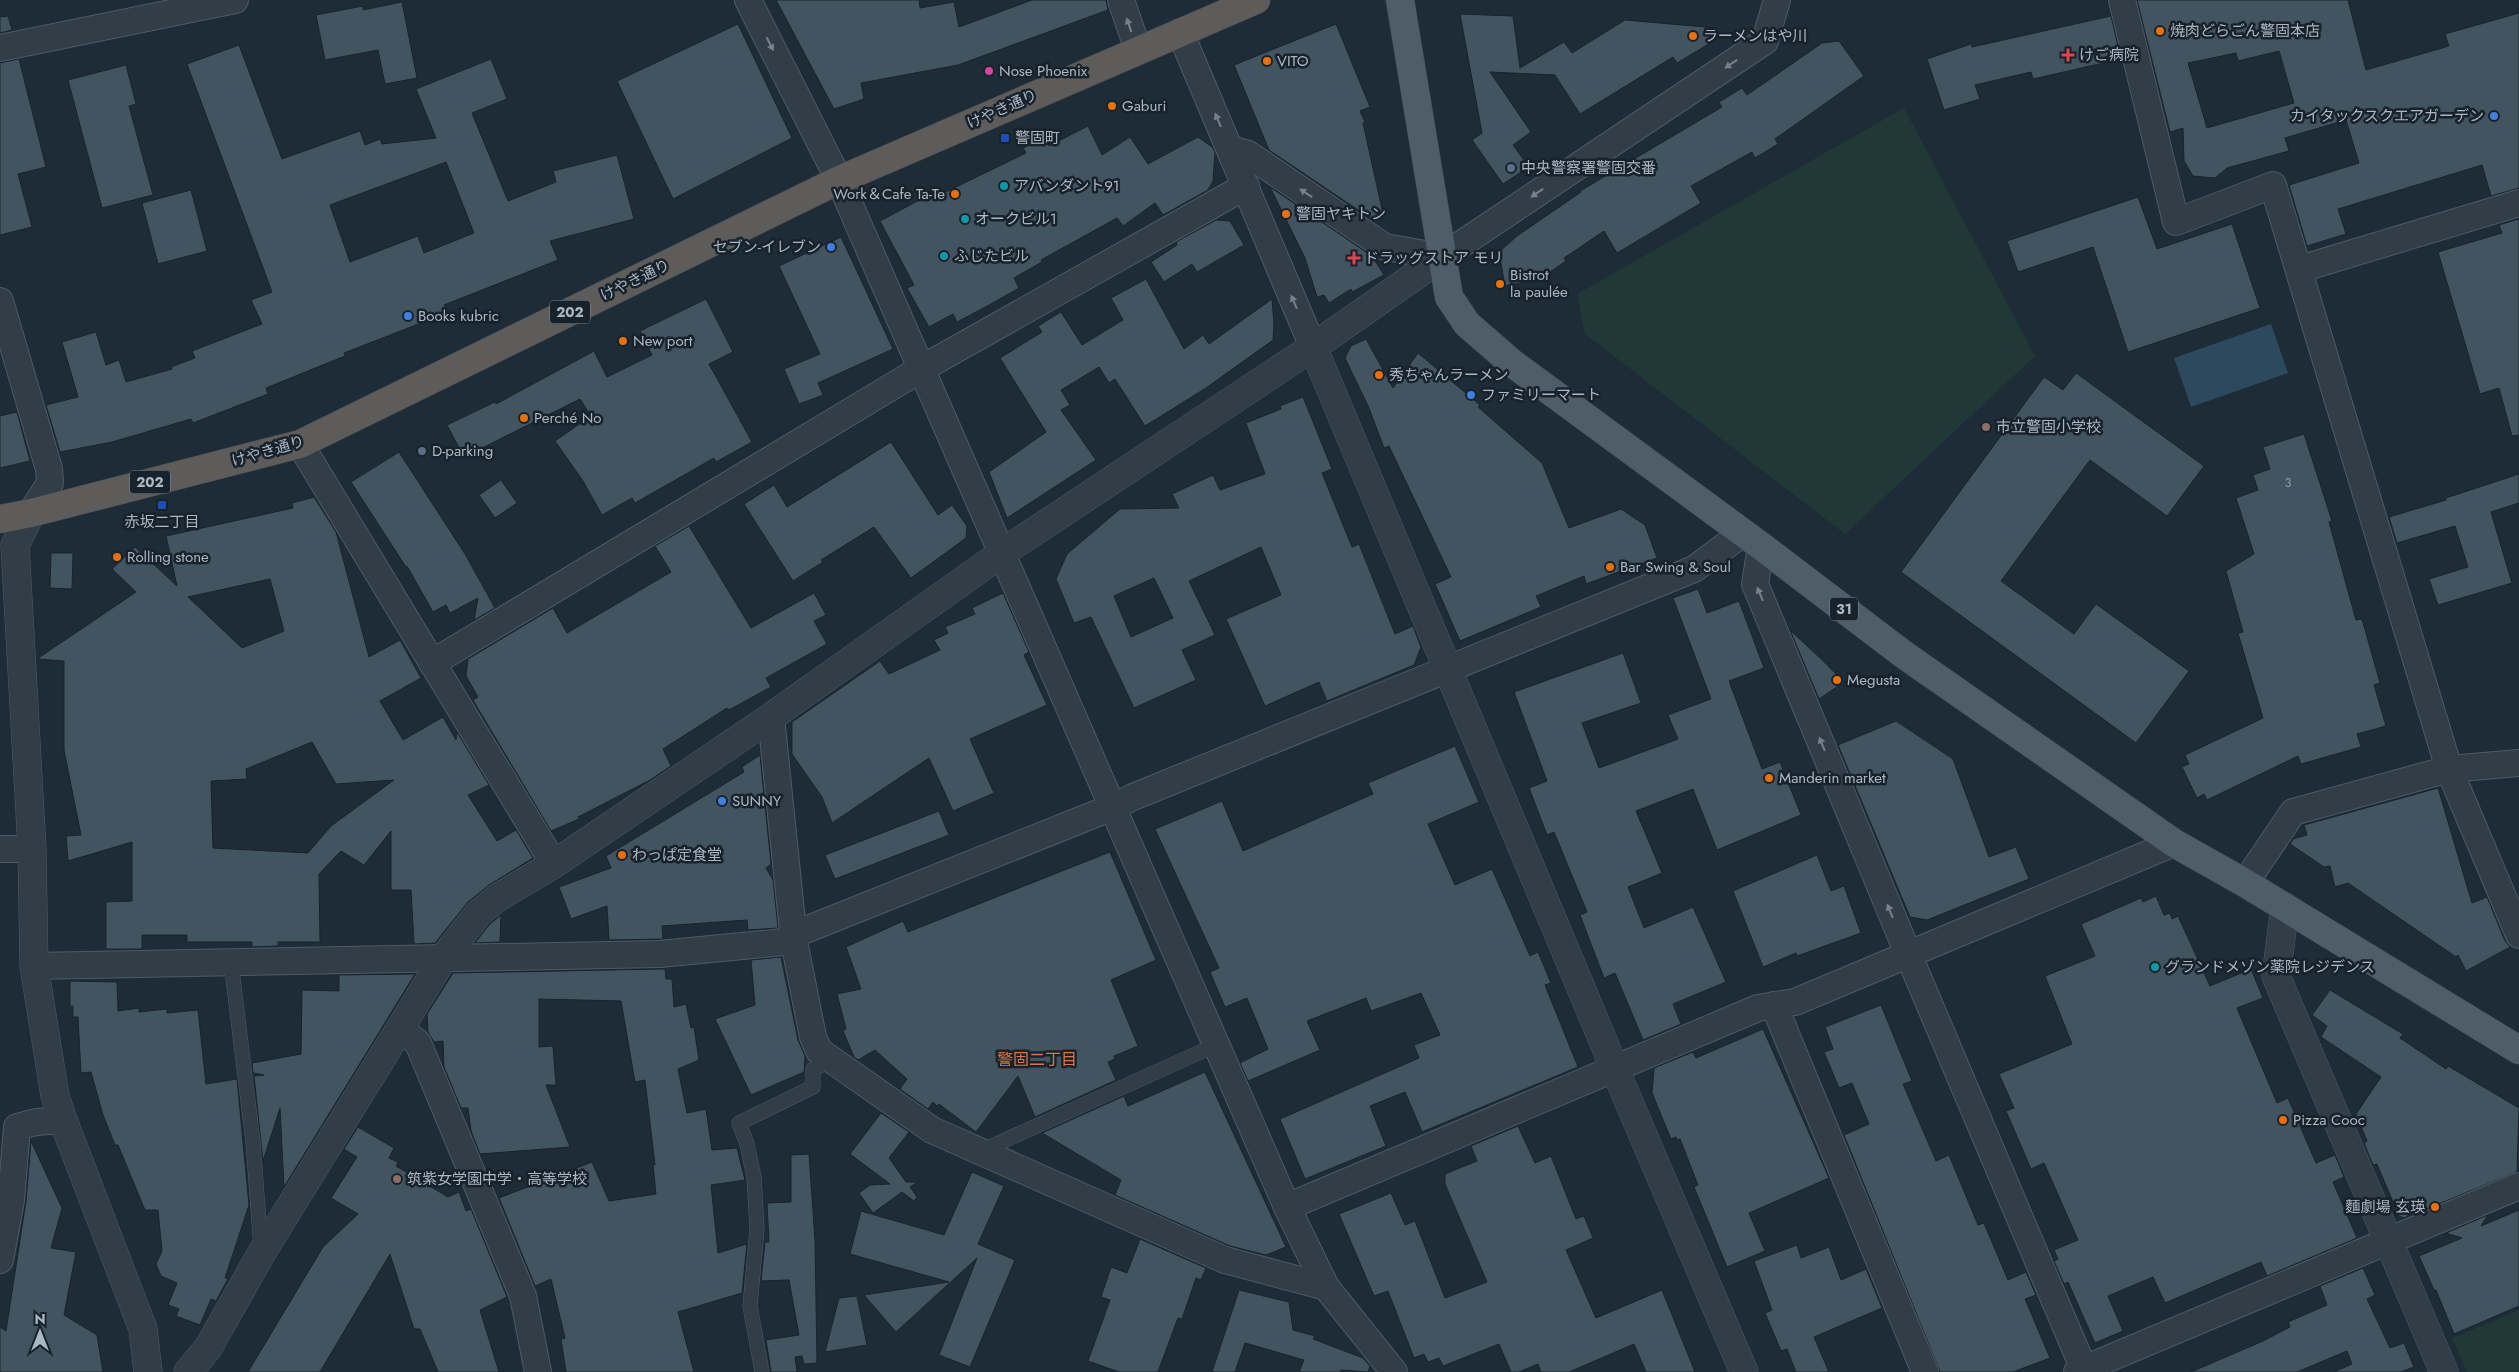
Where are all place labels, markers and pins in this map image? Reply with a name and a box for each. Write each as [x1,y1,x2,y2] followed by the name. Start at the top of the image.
[2170,20,2320,42] place label: 焼肉どらごん警固本店
[1703,25,1807,47] place label: ラーメンはや川
[2154,25,2166,37] marker: 焼肉どらごん警固本店
[1687,30,1699,42] marker: ラーメンはや川
[2079,44,2139,66] place label: けご病院
[2061,48,2075,62] marker: けご病院
[1277,50,1309,72] place label: VITO
[1261,55,1273,67] marker: VITO
[999,60,1088,82] place label: Nose Phoenix
[983,65,995,77] marker: Nose Phoenix
[1122,95,1166,117] place label: Gaburi
[1106,100,1118,112] marker: Gaburi
[2290,105,2484,127] place label: カイタックスクエアガーデン
[2488,110,2500,122] marker: カイタックスクエアガーデン
[1015,127,1060,149] place label: 警固町
[999,132,1011,144] marker: 警固町
[1521,157,1656,179] place label: 中央警察署警固交番
[1505,162,1517,174] marker: 中央警察署警固交番
[1014,175,1120,197] place label: アバンダント91
[998,180,1010,192] marker: アバンダント91
[833,183,945,205] place label: Work＆Cafe Ta-Te
[949,188,961,200] marker: Work＆Cafe Ta-Te
[1296,203,1386,225] place label: 警固ヤキトン
[975,208,1057,230] place label: オークビル1
[1280,208,1292,220] marker: 警固ヤキトン
[959,213,971,225] marker: オークビル1
[713,236,821,258] place label: セブン-イレブン
[825,241,837,253] marker: セブン-イレブン
[954,245,1029,267] place label: ふじたビル
[1364,247,1504,269] place label: ドラッグストア モリ
[938,250,950,262] marker: ふじたビル
[1348,252,1360,264] marker: ドラッグストア モリ
[1510,264,1568,303] place label: Bistrot la paulée
[1494,278,1506,290] marker: Bistrot la paulée
[418,305,499,327] place label: Books kubric
[402,310,414,322] marker: Books kubric
[633,330,693,352] place label: New port
[617,335,629,347] marker: New port
[1389,364,1508,386] place label: 秀ちゃんラーメン
[1373,369,1385,381] marker: 秀ちゃんラーメン
[1481,384,1601,406] place label: ファミリーマート
[1465,389,1477,401] marker: ファミリーマート
[534,407,602,429] place label: Perché No
[518,412,530,424] marker: Perché No
[1996,416,2101,438] place label: 市立警固小学校
[1980,421,1992,433] marker: 市立警固小学校
[432,440,493,462] place label: D-parking
[416,445,428,457] marker: D-parking
[156,499,168,511] marker: 赤坂二丁目
[124,511,200,533] place label: 赤坂二丁目
[127,546,209,568] place label: Rolling stone
[111,551,123,563] marker: Rolling stone
[1620,556,1731,578] place label: Bar Swing & Soul
[1604,561,1616,573] marker: Bar Swing & Soul
[1847,669,1900,691] place label: Megusta
[1831,674,1843,686] marker: Megusta
[1779,767,1886,789] place label: Manderin market
[1763,772,1775,784] marker: Manderin market
[732,790,782,812] place label: SUNNY
[716,795,728,807] marker: SUNNY
[632,844,722,866] place label: わっぱ定食堂
[616,849,628,861] marker: わっぱ定食堂
[2165,956,2375,978] place label: グランドメゾン薬院レジデンス
[2149,961,2161,973] marker: グランドメゾン薬院レジデンス
[2293,1109,2365,1131] place label: Pizza Cooc
[2277,1114,2289,1126] marker: Pizza Cooc
[407,1168,587,1190] place label: 筑紫女学園中学・高等学校
[391,1173,403,1185] marker: 筑紫女学園中学・高等学校
[2345,1196,2425,1218] place label: 麵劇場 玄瑛
[2429,1201,2441,1213] marker: 麵劇場 玄瑛

